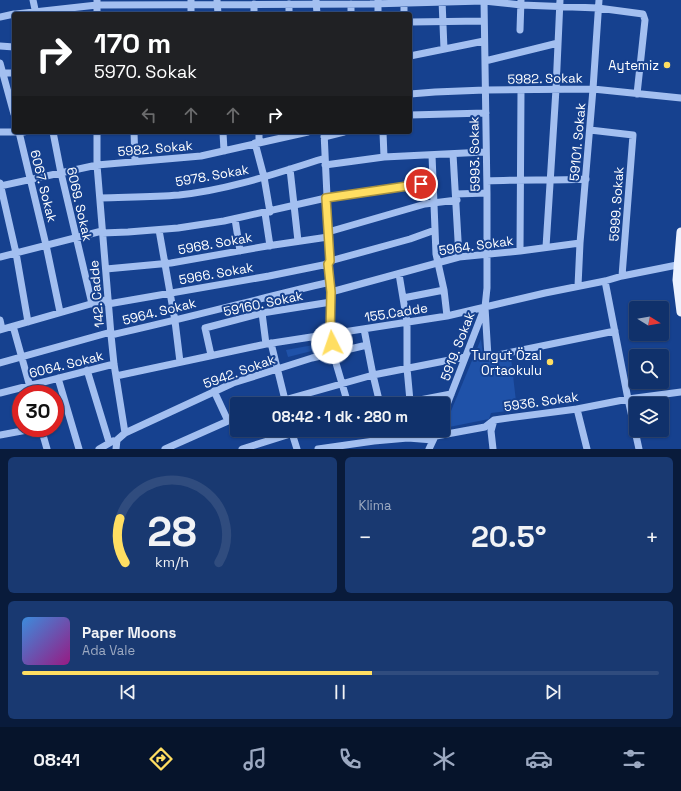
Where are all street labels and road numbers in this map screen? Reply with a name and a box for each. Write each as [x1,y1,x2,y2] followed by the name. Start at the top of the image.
[507,69,583,88] street label: 5982. Sokak
[566,102,589,182] street label: 59101. Sokak
[465,116,484,192] street label: 5993. Sokak
[117,137,193,160] street label: 5982. Sokak
[26,148,61,224] street label: 6067. Sokak
[174,161,250,190] street label: 5978. Sokak
[63,165,96,243] street label: 6069. Sokak
[605,166,628,242] street label: 5999. Sokak
[177,229,254,258] street label: 5968. Sokak
[438,232,515,259] street label: 5964. Sokak
[178,259,255,288] street label: 5966. Sokak
[85,260,108,328] street label: 142. Cadde
[222,287,304,320] street label: 59160. Sokak
[121,294,198,329] street label: 5964. Sokak
[363,299,429,326] street label: 155.Cadde
[437,309,478,383] street label: 5919. Sokak
[27,347,105,382] street label: 6064. Sokak
[201,351,277,392] street label: 5942. Sokak
[503,388,579,415] street label: 5936. Sokak

